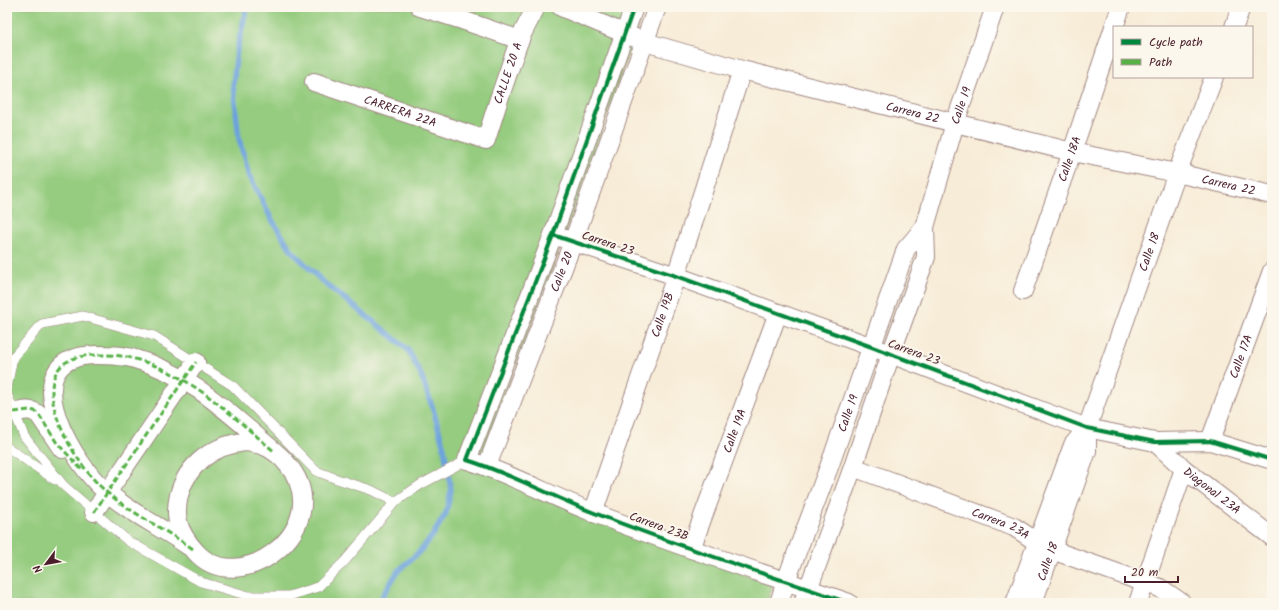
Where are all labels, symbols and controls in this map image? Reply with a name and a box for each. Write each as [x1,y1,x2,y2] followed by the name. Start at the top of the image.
[1113,26,1253,78] legend
[1149,33,1203,52] text: Cycle path
[489,40,528,107] street label: CALLE 20 A
[1149,53,1172,72] text: Path
[946,84,977,127] street label: Calle 19
[361,90,439,133] street label: CARRERA 22A
[884,97,942,129] street label: Carrera 22
[1053,134,1087,185] street label: Calle 18A
[1200,170,1257,201] street label: Carrera 22
[579,226,637,261] street label: Carrera 23
[1134,229,1165,274] street label: Calle 18
[546,249,578,295] street label: Calle 20
[646,290,679,340] street label: Calle 19B
[1225,332,1258,381] street label: Calle 17A
[885,334,943,371] street label: Carrera 23
[833,392,864,435] street label: Calle 19
[718,406,752,456] street label: Calle 19A
[1179,463,1245,519] street label: Diagonal 23A
[969,503,1033,545] street label: Carrera 23A
[626,507,691,546] street label: Carrera 23B
[1033,539,1064,584] street label: Calle 18
[26,544,66,584] north arrow
[1125,558,1178,584] scale bar
[29,561,48,576] text: N
[1131,563,1159,582] text: 20 m

